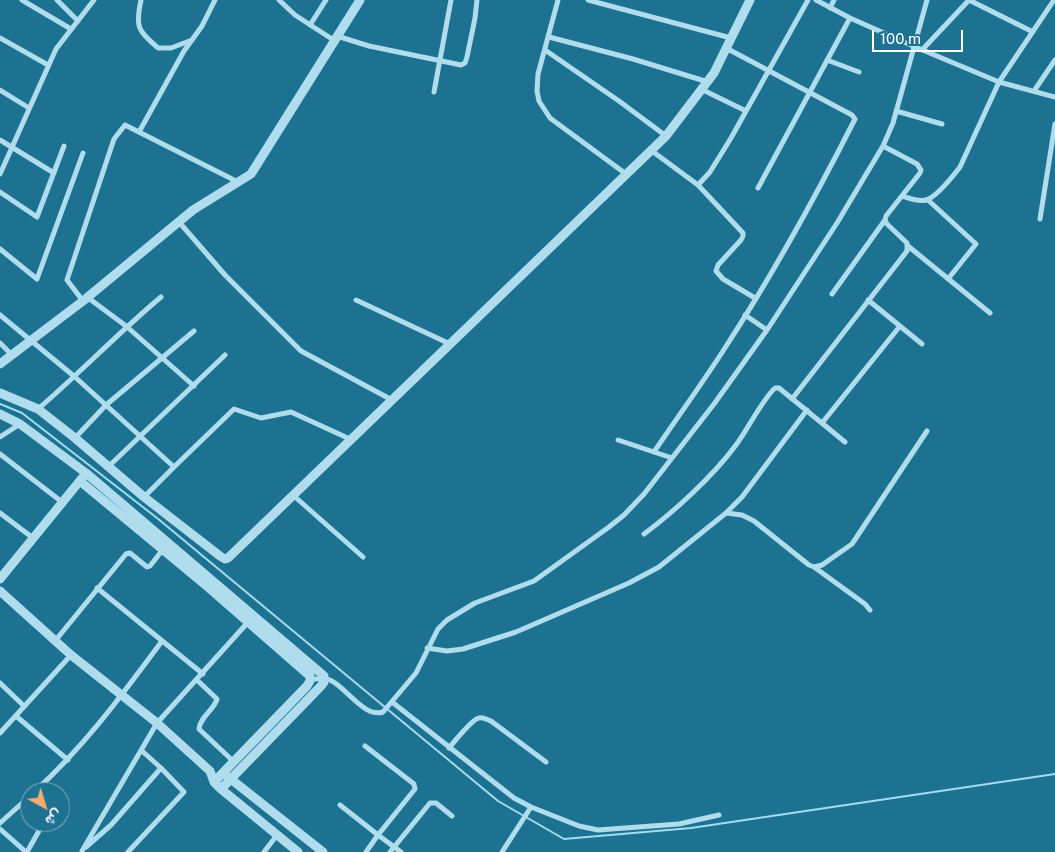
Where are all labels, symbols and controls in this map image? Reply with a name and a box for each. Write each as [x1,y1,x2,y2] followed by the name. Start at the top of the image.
[875,20,966,52] scale bar
[880,30,921,47] text: 100 m
[20,782,70,832] north arrow
[42,806,65,829] text: ش

